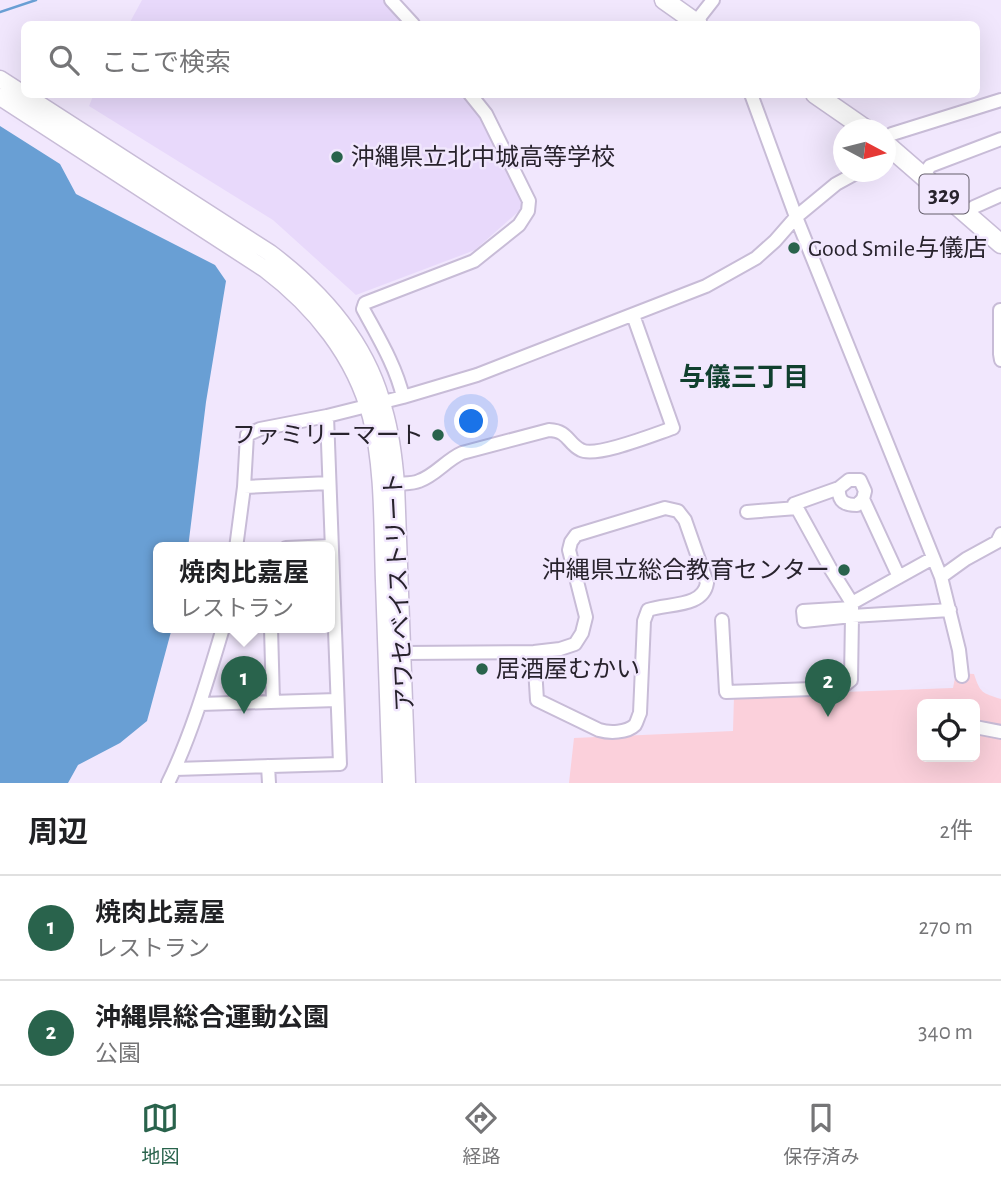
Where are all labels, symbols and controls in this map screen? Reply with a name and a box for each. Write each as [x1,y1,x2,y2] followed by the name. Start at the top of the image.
[21,21,980,98] search box
[45,41,83,79] icon: search
[101,50,231,76] text: ここで検索
[833,119,896,182] north arrow
[351,144,615,170] place label: 沖縄県立北中城高等学校
[329,149,345,165] marker: 沖縄県立北中城高等学校
[920,174,968,214] road number: 329
[808,235,987,261] place label: Good Smile与儀店
[786,240,802,256] marker: Good Smile与儀店
[679,363,809,391] district label: 与儀三丁目
[454,404,488,438] your location
[232,424,424,448] place label: ファミリーマート
[430,427,446,443] marker: ファミリーマート
[382,472,418,712] street label: アワセベイストリート
[153,542,335,633] popup
[542,557,830,583] place label: 沖縄県立総合教育センター
[179,560,309,586] text: 焼肉比嘉屋
[836,562,852,578] marker: 沖縄県立総合教育センター
[179,598,294,621] text: レストラン
[221,656,267,714] pin: 1
[496,657,640,682] place label: 居酒屋むかい
[805,659,851,717] pin: 2
[474,661,490,677] marker: 居酒屋むかい
[917,699,980,762] map controls
[917,699,980,762] button: locate
[28,818,88,848] text: 周辺
[940,820,973,843] text: 2件
[95,900,225,926] text: 焼肉比嘉屋
[47,916,55,939] text: 1
[919,916,973,939] text: 270 m
[95,938,210,961] text: レストラン
[95,1005,329,1031] text: 沖縄県総合運動公園
[46,1021,56,1044] text: 2
[918,1021,973,1044] text: 340 m
[95,1043,141,1066] text: 公園
[141,1099,180,1169] tab: 地図
[462,1099,501,1169] tab: 経路
[783,1099,860,1169] tab: 保存済み

